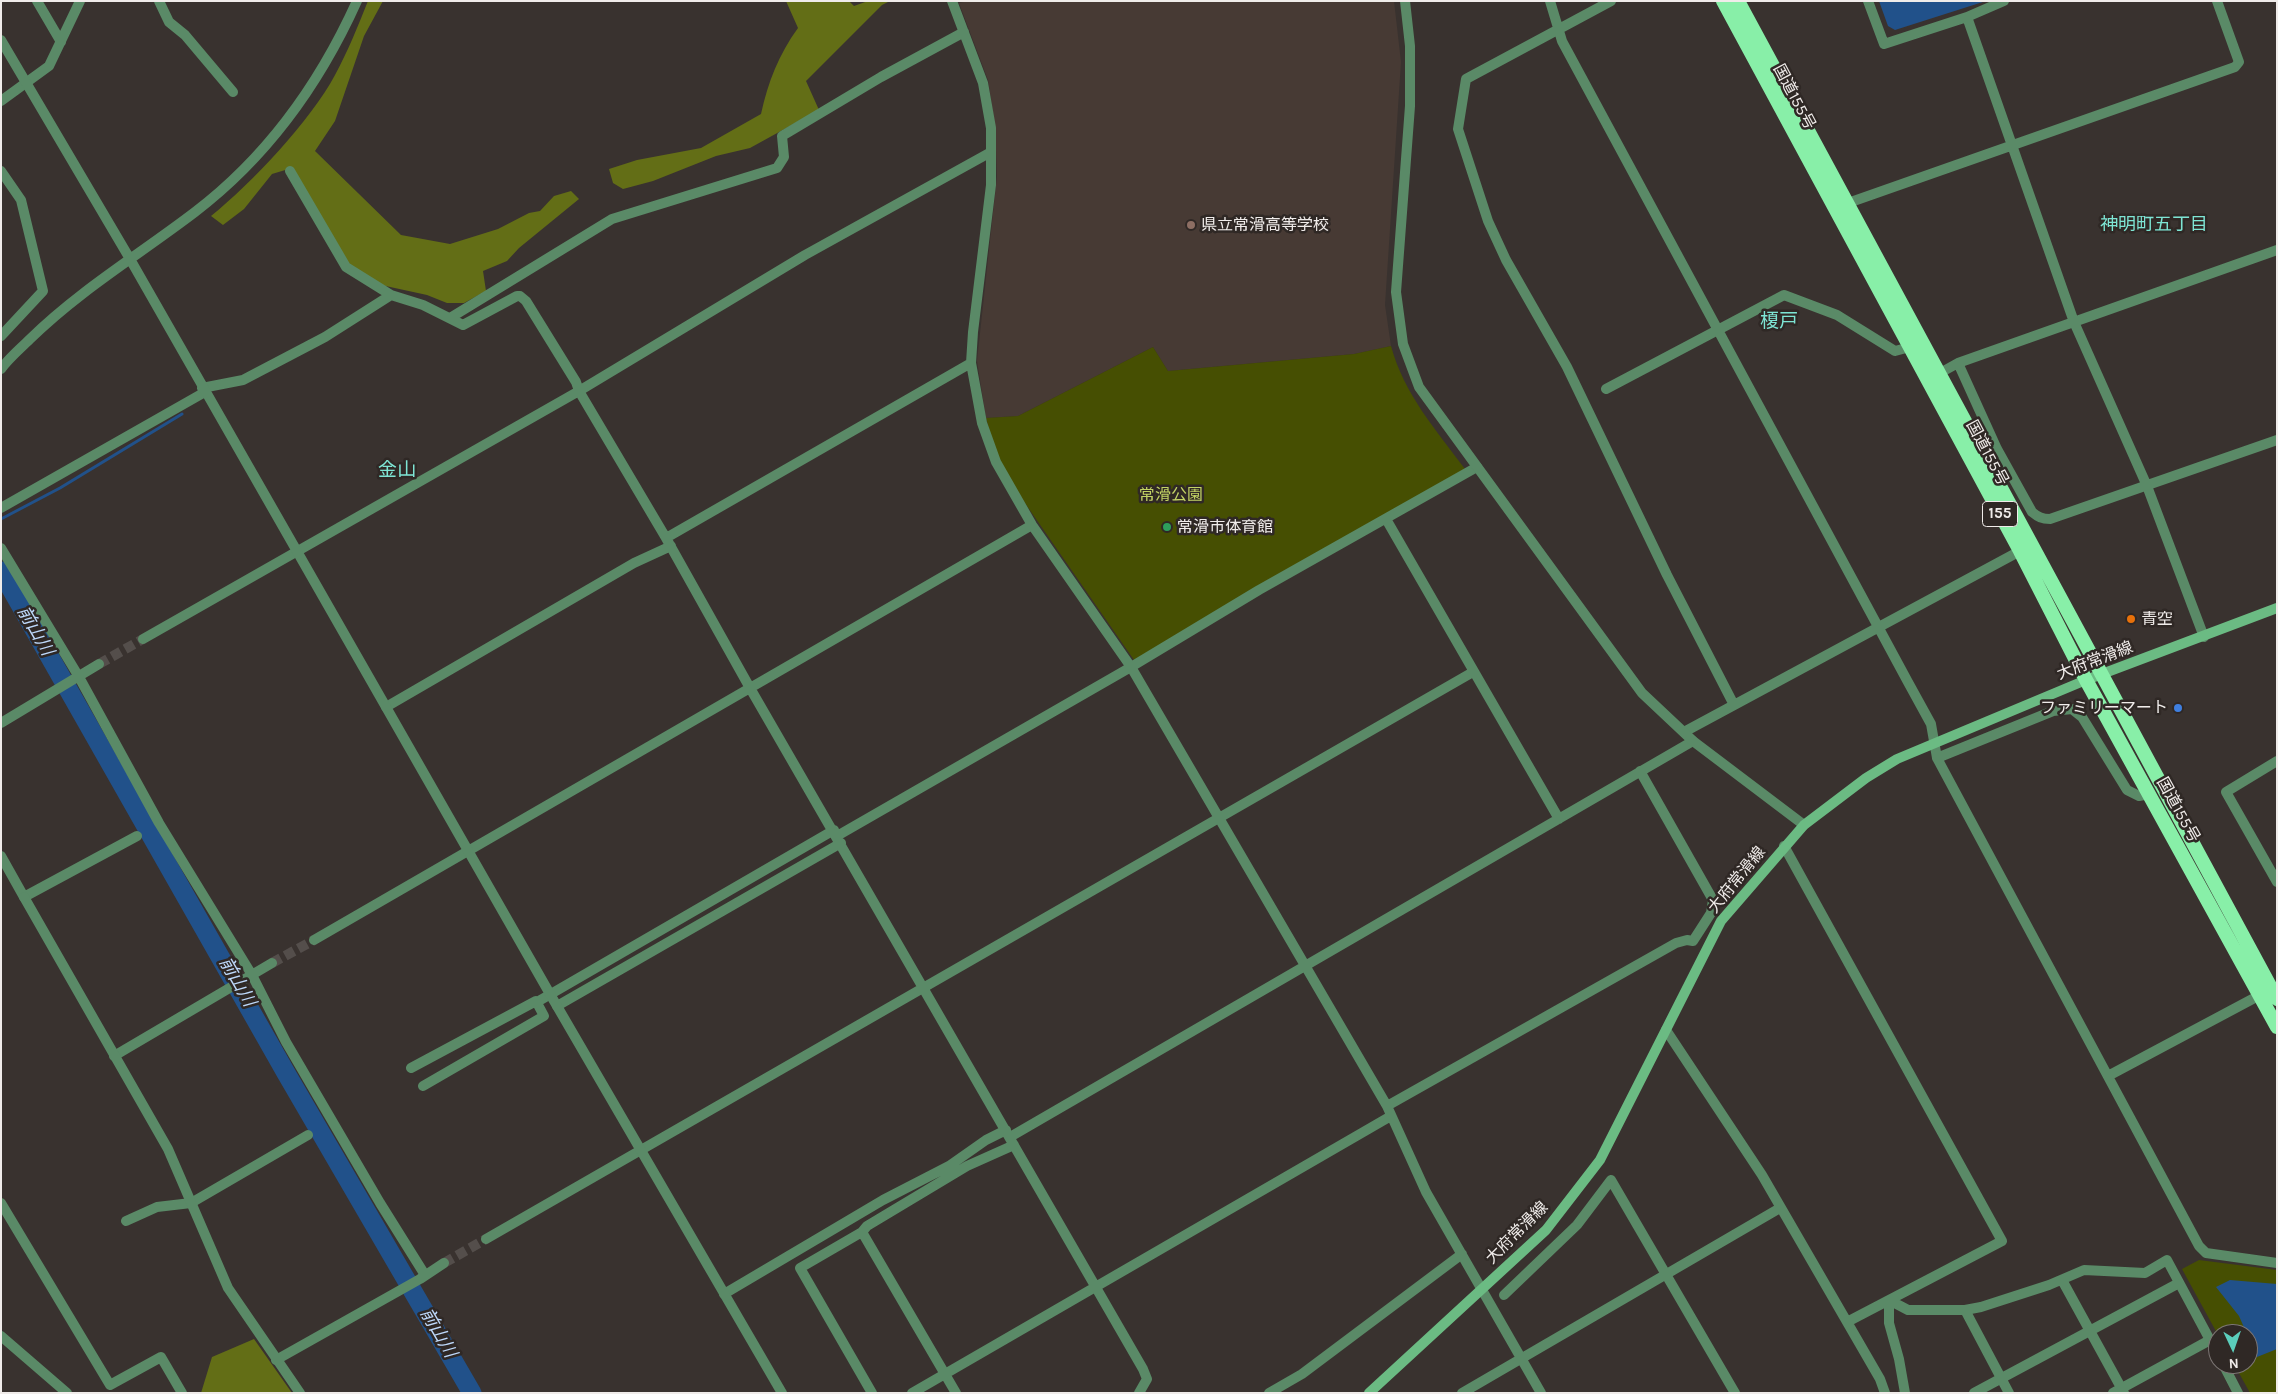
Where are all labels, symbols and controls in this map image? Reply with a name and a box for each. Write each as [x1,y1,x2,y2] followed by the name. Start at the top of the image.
[1769,61,1819,133] street label: 国道155号
[2100,214,2208,236] district label: 神明町五丁目
[1201,215,1329,235] place label: 県立常滑高等学校
[1185,219,1197,231] marker: 県立常滑高等学校
[1760,311,1798,333] district label: 榎戸
[1962,417,2012,489] street label: 国道155号
[378,460,416,482] district label: 金山
[1139,485,1203,505] park label: 常滑公園
[1982,502,2018,526] road number: 155
[1177,517,1273,537] place label: 常滑市体育館
[1161,521,1173,533] marker: 常滑市体育館
[12,602,58,660] water label: 前山川
[2141,609,2173,629] place label: 青空
[2125,613,2137,625] marker: 青空
[2054,638,2136,684] street label: 大府常滑線
[2040,698,2168,718] place label: ファミリーマート
[2172,702,2184,714] marker: ファミリーマート
[2152,774,2204,846] street label: 国道155号
[1704,843,1770,917] street label: 大府常滑線
[214,953,260,1011] water label: 前山川
[1482,1198,1552,1268] street label: 大府常滑線
[415,1304,461,1362] water label: 前山川
[2208,1324,2258,1374] north arrow
[2228,1355,2239,1372] text: N

